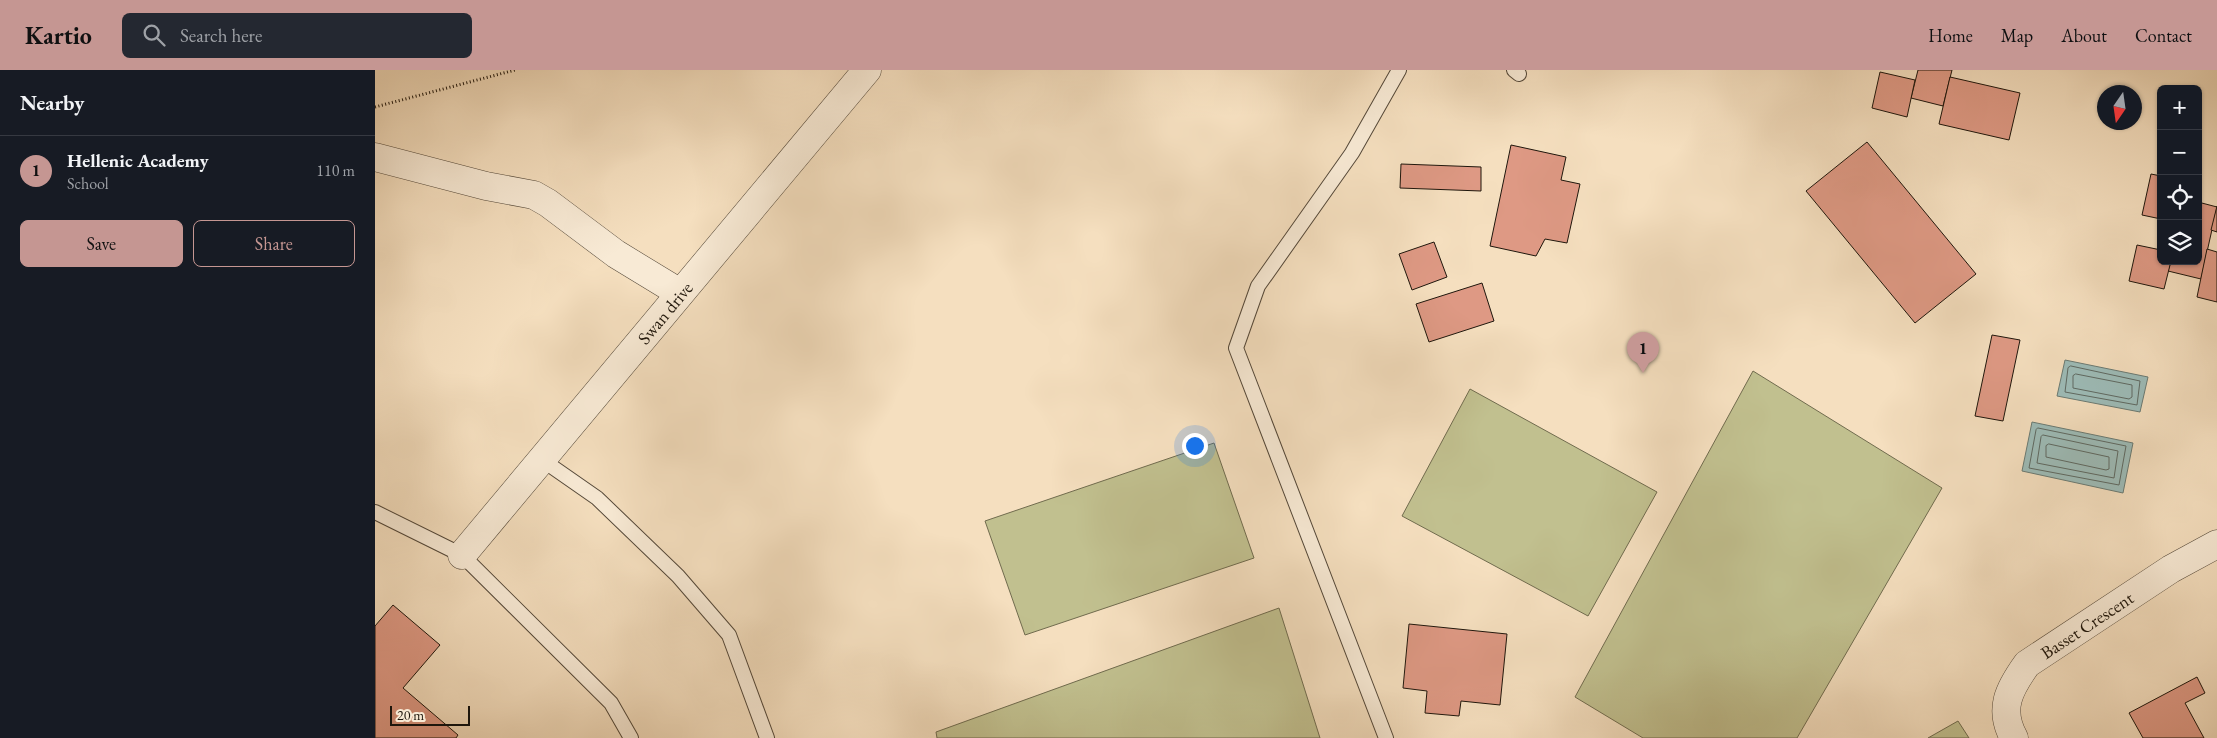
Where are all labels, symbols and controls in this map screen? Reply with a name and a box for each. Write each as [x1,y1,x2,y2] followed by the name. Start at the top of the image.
[122,13,472,58] search box
[25,20,92,51] text: Kartio
[140,21,168,49] icon: search
[180,23,262,48] text: Search here
[1928,24,1973,47] text: Home
[2001,24,2033,47] text: Map
[2061,24,2107,47] text: About
[2135,24,2192,47] text: Contact
[2097,85,2142,130] north arrow
[2157,85,2202,265] map controls
[2157,85,2202,130] button: +
[20,89,84,116] text: Nearby
[2157,130,2202,175] button: −
[67,148,209,173] text: Hellenic Academy
[32,160,40,181] text: 1
[316,160,355,181] text: 110 m
[67,173,109,194] text: School
[2157,175,2202,220] button: locate
[20,220,183,267] button: Save
[193,220,355,267] button: Share
[2157,220,2202,265] button: layers
[632,276,697,349] street label: Swan drive
[1627,332,1659,373] pin: 1
[1182,433,1208,459] your location
[2036,586,2138,664] street label: Basset Crescent
[390,703,470,726] scale bar
[397,706,424,724] text: 20 m

